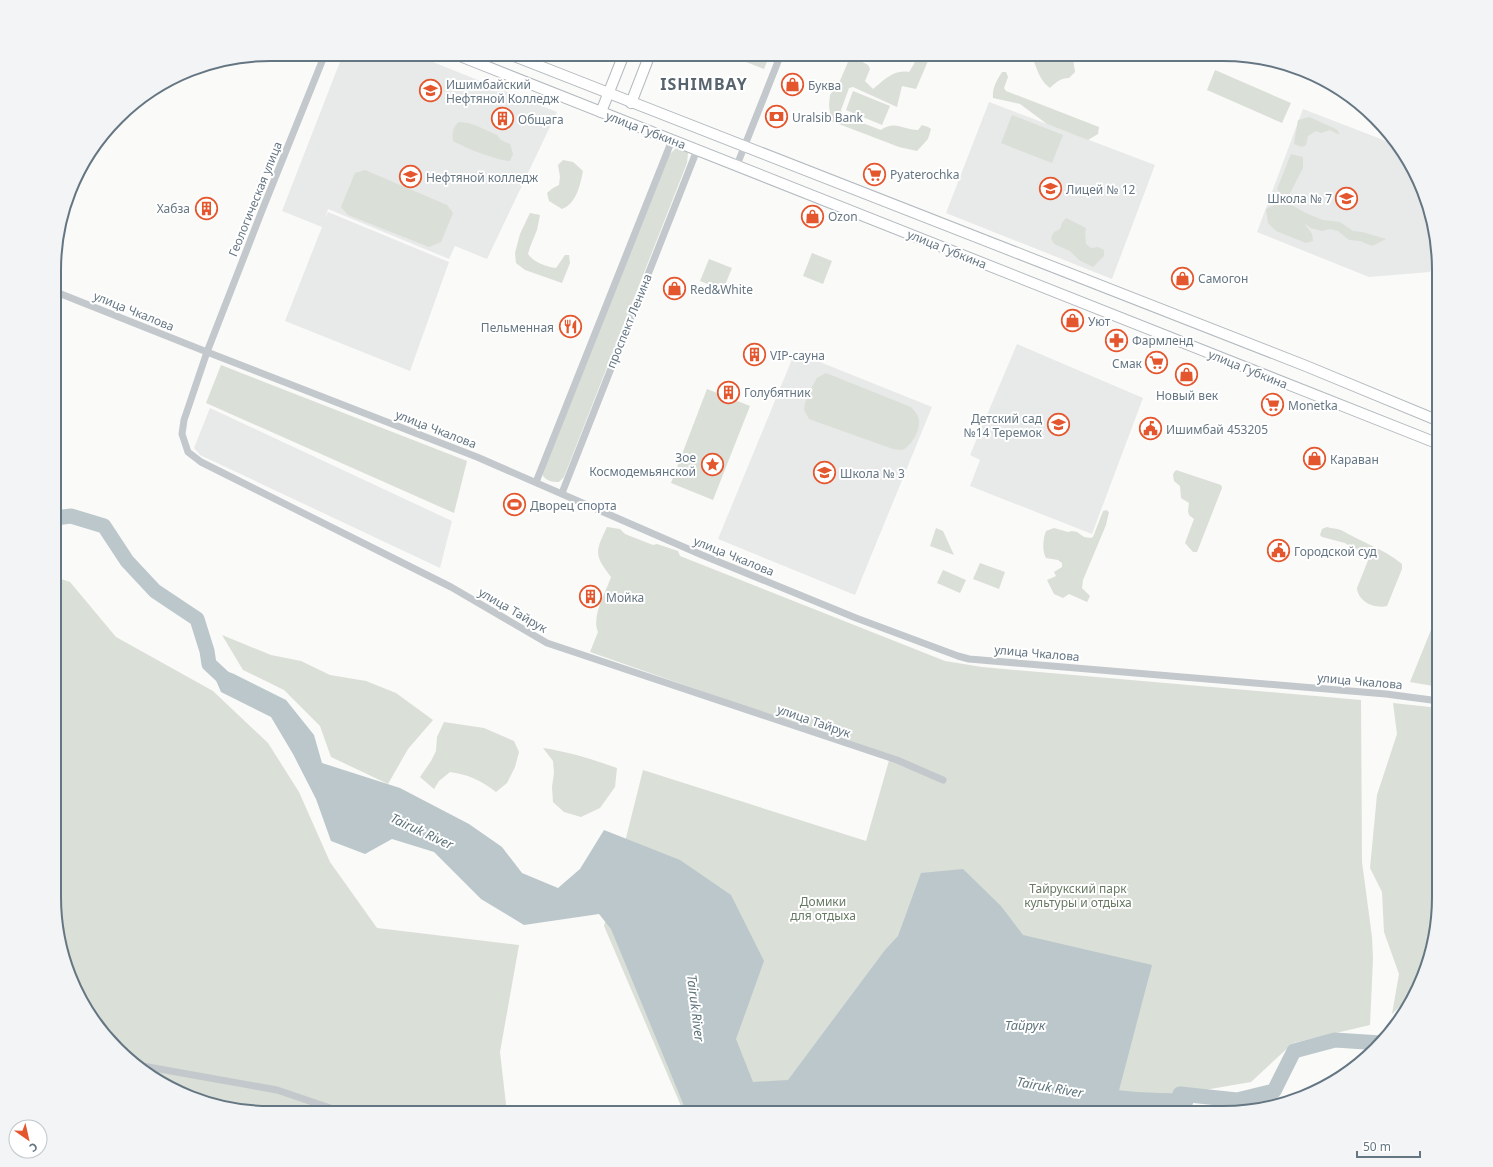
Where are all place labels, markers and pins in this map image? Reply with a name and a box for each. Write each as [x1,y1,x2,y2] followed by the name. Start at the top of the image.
[780,72,806,98] shop icon: Буква
[446,76,560,107] place label: Ишимбайский Нефтяной Колледж
[808,77,841,94] place label: Буква
[417,78,443,104] school or university icon: Ишимбайский Нефтяной Колледж
[764,104,790,130] bank icon: Uralsib Bank
[490,106,516,132] building icon: Общага
[792,109,864,126] place label: Uralsib Bank
[518,111,564,128] place label: Общага
[861,161,887,187] supermarket icon: Pyaterochka
[398,164,424,190] school or university icon: Нефтяной колледж
[890,166,960,183] place label: Pyaterochka
[426,169,539,186] place label: Нефтяной колледж
[1037,176,1063,202] school or university icon: Лицей № 12
[1066,181,1136,198] place label: Лицей № 12
[1334,185,1360,211] school or university icon: Школа № 7
[1267,190,1332,207] place label: Школа № 7
[193,195,219,221] building icon: Хабза
[157,200,190,217] place label: Хабза
[799,203,825,229] shop icon: Ozon
[828,208,858,225] place label: Ozon
[1169,265,1195,291] shop icon: Самогон
[1198,270,1248,287] place label: Самогон
[661,276,687,302] shop icon: Red&White
[690,281,753,298] place label: Red&White
[1060,308,1086,334] shop icon: Уют
[1088,313,1111,330] place label: Уют
[557,314,583,340] restaurant icon: Пельменная
[481,319,554,336] place label: Пельменная
[1103,327,1129,353] pharmacy icon: Фармленд
[1132,332,1194,349] place label: Фармленд
[742,342,768,368] building icon: VIP-сауна
[770,347,825,364] place label: VIP-сауна
[1144,350,1170,376] supermarket icon: Смак
[1112,355,1143,372] place label: Смак
[1174,361,1200,387] shop icon: Новый век
[716,379,742,405] building icon: Голубятник
[744,384,811,401] place label: Голубятник
[1156,387,1219,404] place label: Новый век
[1260,392,1286,418] supermarket icon: Monetka
[1288,397,1338,414] place label: Monetka
[963,410,1043,441] place label: Детский сад №14 Теремок
[1045,412,1071,438] school or university icon: Детский сад №14 Теремок
[1138,416,1164,442] public building icon: Ишимбай 453205
[1166,421,1268,438] place label: Ишимбай 453205
[1302,446,1328,472] shop icon: Караван
[589,449,696,480] place label: Зое Космодемьянской
[699,451,725,477] place icon: Зое Космодемьянской
[1330,451,1379,468] place label: Караван
[812,460,838,486] school or university icon: Школа № 3
[840,465,905,482] place label: Школа № 3
[501,492,527,518] sports icon: Дворец спорта
[530,497,617,514] place label: Дворец спорта
[1266,538,1292,564] public building icon: Городской суд
[1294,543,1378,560] place label: Городской суд
[578,584,604,610] building icon: Мойка
[606,589,644,606] place label: Мойка

